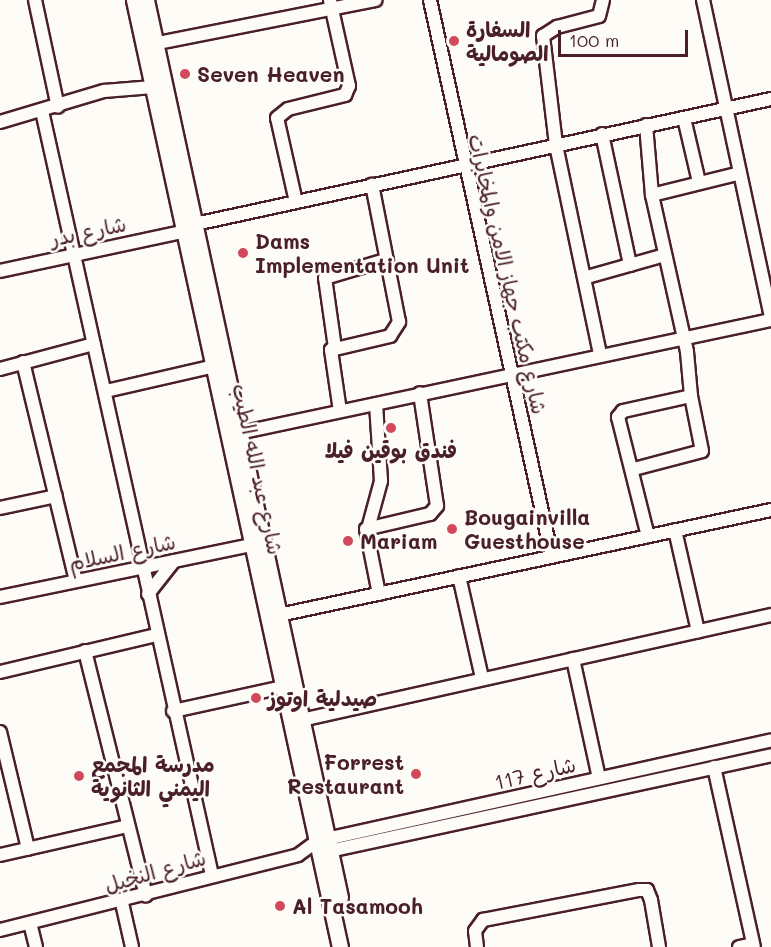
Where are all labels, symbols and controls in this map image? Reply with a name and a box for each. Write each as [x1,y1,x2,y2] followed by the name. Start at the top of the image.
[466,16,549,66] place label: السفارة الصومالية
[561,18,692,56] scale bar
[569,28,619,52] text: 100 m
[447,34,461,48] marker: السفارة الصومالية
[197,61,344,87] place label: Seven Heaven
[178,67,192,81] marker: Seven Heaven
[463,131,553,417] street label: شارع مكتب جهاز الامن والمخابرات
[48,211,128,251] street label: شارع بدر
[255,228,469,278] place label: Dams Implementation Unit
[236,246,250,260] marker: Dams Implementation Unit
[228,381,288,557] street label: شارع عبد الله الطيب
[384,421,398,435] marker: فندق بوقين فيلا
[325,437,457,463] place label: فندق بوقين فيلا
[464,504,590,554] place label: Bougainvilla Guesthouse
[445,522,459,536] marker: Bougainvilla Guesthouse
[66,528,178,576] street label: شارع السلام
[360,528,437,554] place label: Mariam
[341,534,355,548] marker: Mariam
[268,685,377,711] place label: صيدلية اوتوز
[249,691,263,705] marker: صيدلية اوتوز
[287,749,404,799] place label: Forrest Restaurant
[91,751,215,801] place label: مدرسة المجمع اليمني الثانوية
[492,751,578,795] street label: شارع 117
[409,767,423,781] marker: Forrest Restaurant
[72,769,86,783] marker: مدرسة المجمع اليمني الثانوية
[101,845,209,897] street label: شارع النخيل
[292,893,423,919] place label: Al Tasamooh
[273,899,287,913] marker: Al Tasamooh

